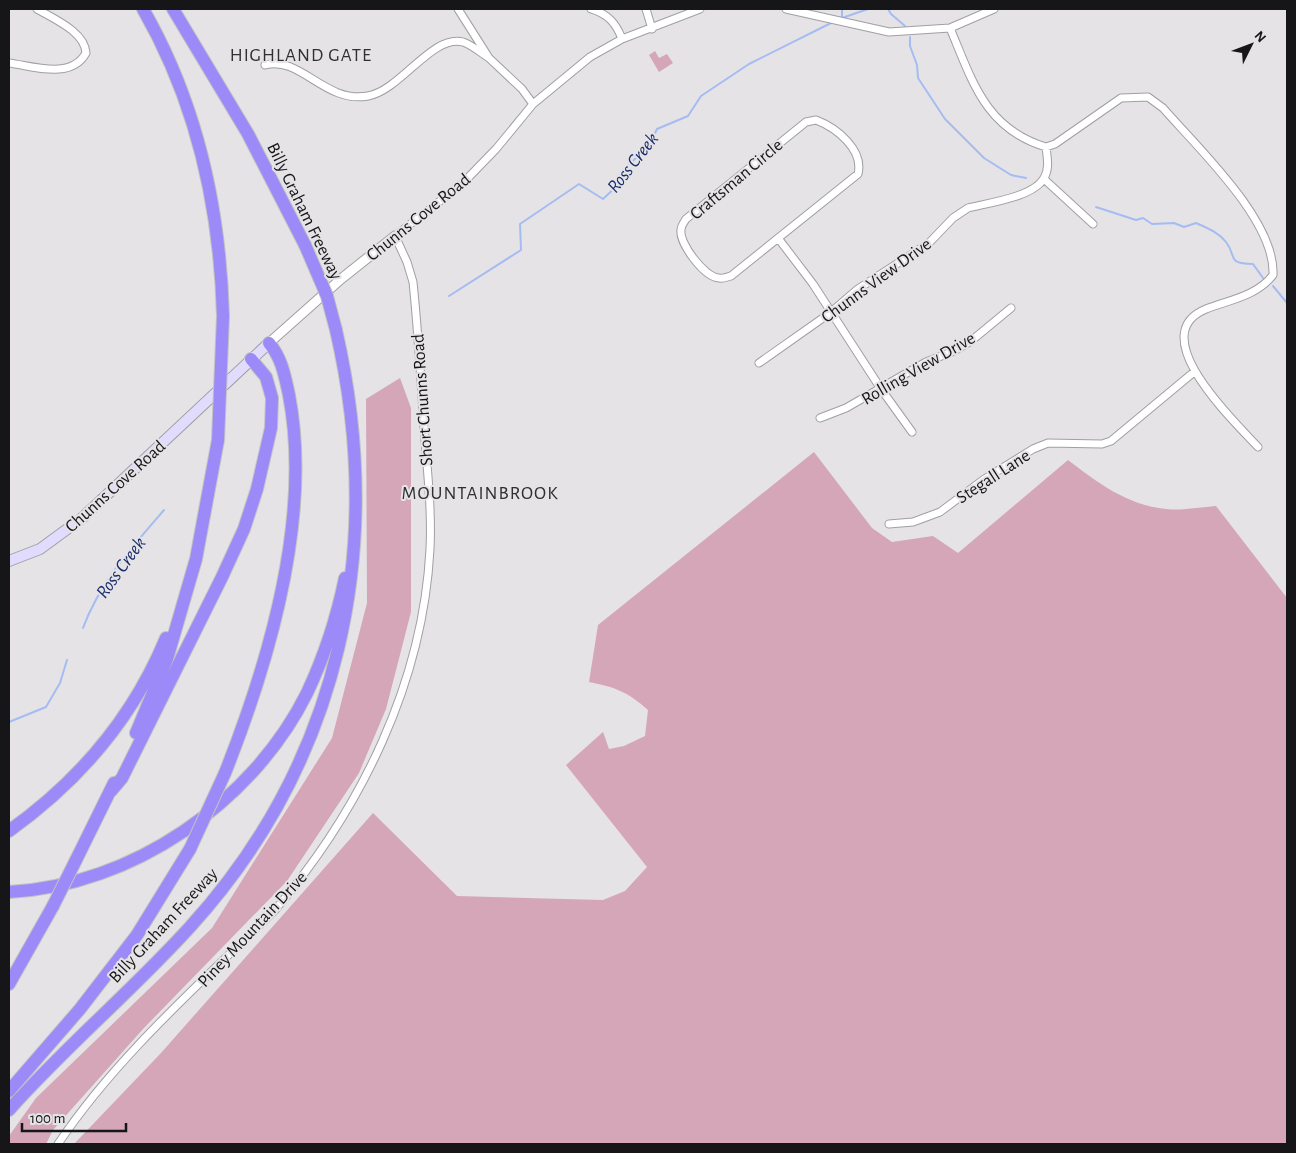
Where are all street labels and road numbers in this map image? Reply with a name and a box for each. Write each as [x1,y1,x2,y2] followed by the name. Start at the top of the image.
[687,136,786,224] street label: Craftsman Circle
[263,140,345,283] street label: Billy Graham Freeway
[363,171,474,265] street label: Chunns Cove Road
[818,235,935,327] street label: Chunns View Drive
[859,329,978,409] street label: Rolling View Drive
[409,333,437,467] street label: Short Chunns Road
[62,437,169,536] street label: Chunns Cove Road
[953,446,1034,507] street label: Stegall Lane
[106,864,222,987] street label: Billy Graham Freeway
[195,868,311,991] street label: Piney Mountain Drive

